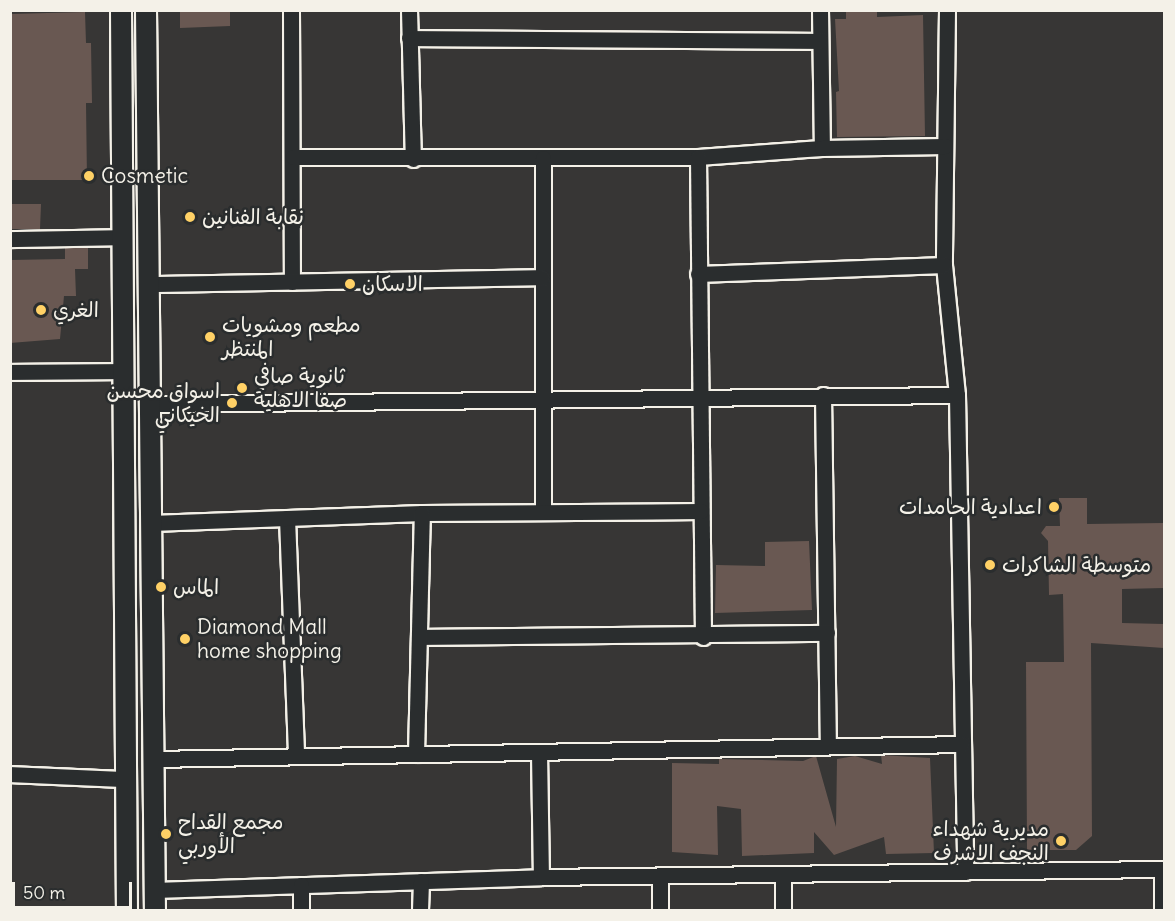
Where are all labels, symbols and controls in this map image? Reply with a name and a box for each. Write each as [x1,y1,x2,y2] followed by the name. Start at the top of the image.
[101,163,188,189] place label: Cosmetic
[82,169,96,183] marker: Cosmetic
[202,204,304,230] place label: نقابة الفنانين
[183,210,197,224] marker: نقابة الفنانين
[362,271,423,297] place label: الاسكان
[343,277,357,291] marker: الاسكان
[53,297,99,323] place label: الغري
[34,303,48,317] marker: الغري
[222,312,361,362] place label: مطعم ومشويات المنتظر
[203,330,217,344] marker: مطعم ومشويات المنتظر
[254,363,347,413] place label: ثانوية صافي صفا الاهلية
[106,378,220,428] place label: اسواق محسن الخيكاني
[235,381,249,395] marker: ثانوية صافي صفا الاهلية
[225,396,239,410] marker: اسواق محسن الخيكاني
[899,494,1042,520] place label: اعدادية الحامدات
[1047,500,1061,514] marker: اعدادية الحامدات
[1002,552,1151,578] place label: متوسطة الشاكرات
[983,558,997,572] marker: متوسطة الشاكرات
[173,574,219,600] place label: الماس
[154,580,168,594] marker: الماس
[197,614,342,664] place label: Diamond Mall home shopping
[178,632,192,646] marker: Diamond Mall home shopping
[178,809,284,859] place label: مجمع القداح الأوربي
[932,816,1049,866] place label: مديرية شهداء النجف الاشرف
[159,827,173,841] marker: مجمع القداح الأوربي
[1054,834,1068,848] marker: مديرية شهداء النجف الاشرف
[15,870,135,908] scale bar
[23,881,65,904] text: 50 m

